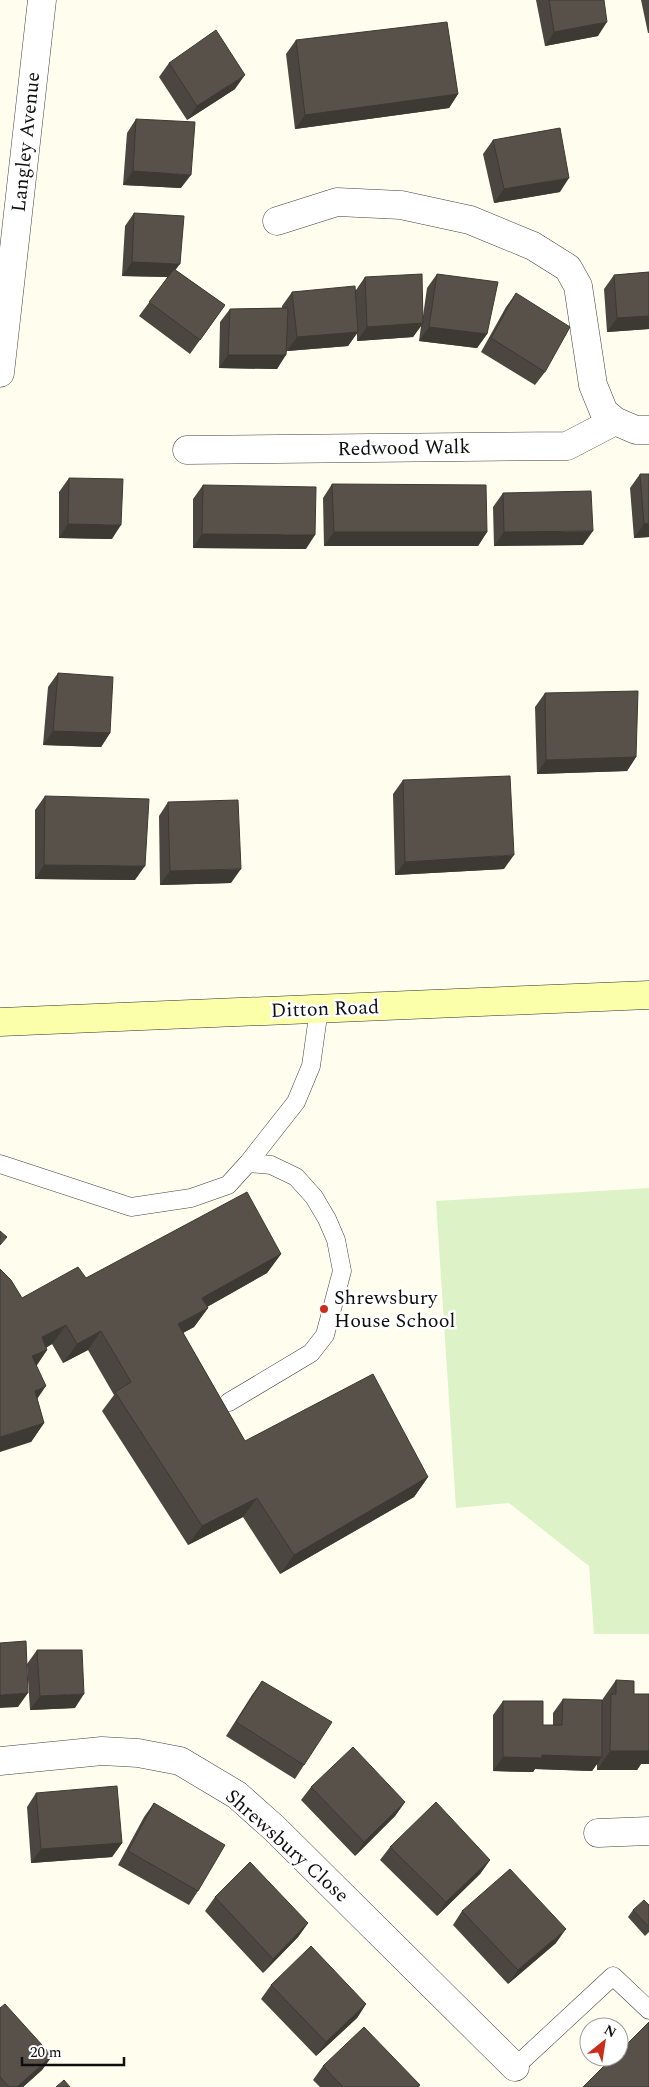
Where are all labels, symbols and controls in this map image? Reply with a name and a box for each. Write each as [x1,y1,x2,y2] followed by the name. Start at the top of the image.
[4,70,48,214] street label: Langley Avenue
[337,432,471,464] street label: Redwood Walk
[270,992,380,1026] street label: Ditton Road
[334,1283,455,1336] place label: Shrewsbury House School
[318,1303,330,1315] marker: Shrewsbury House School
[218,1782,356,1910] street label: Shrewsbury Close
[579,2017,629,2067] north arrow
[600,2019,620,2043] text: N
[22,2034,125,2066] scale bar
[30,2041,62,2064] text: 20 m

